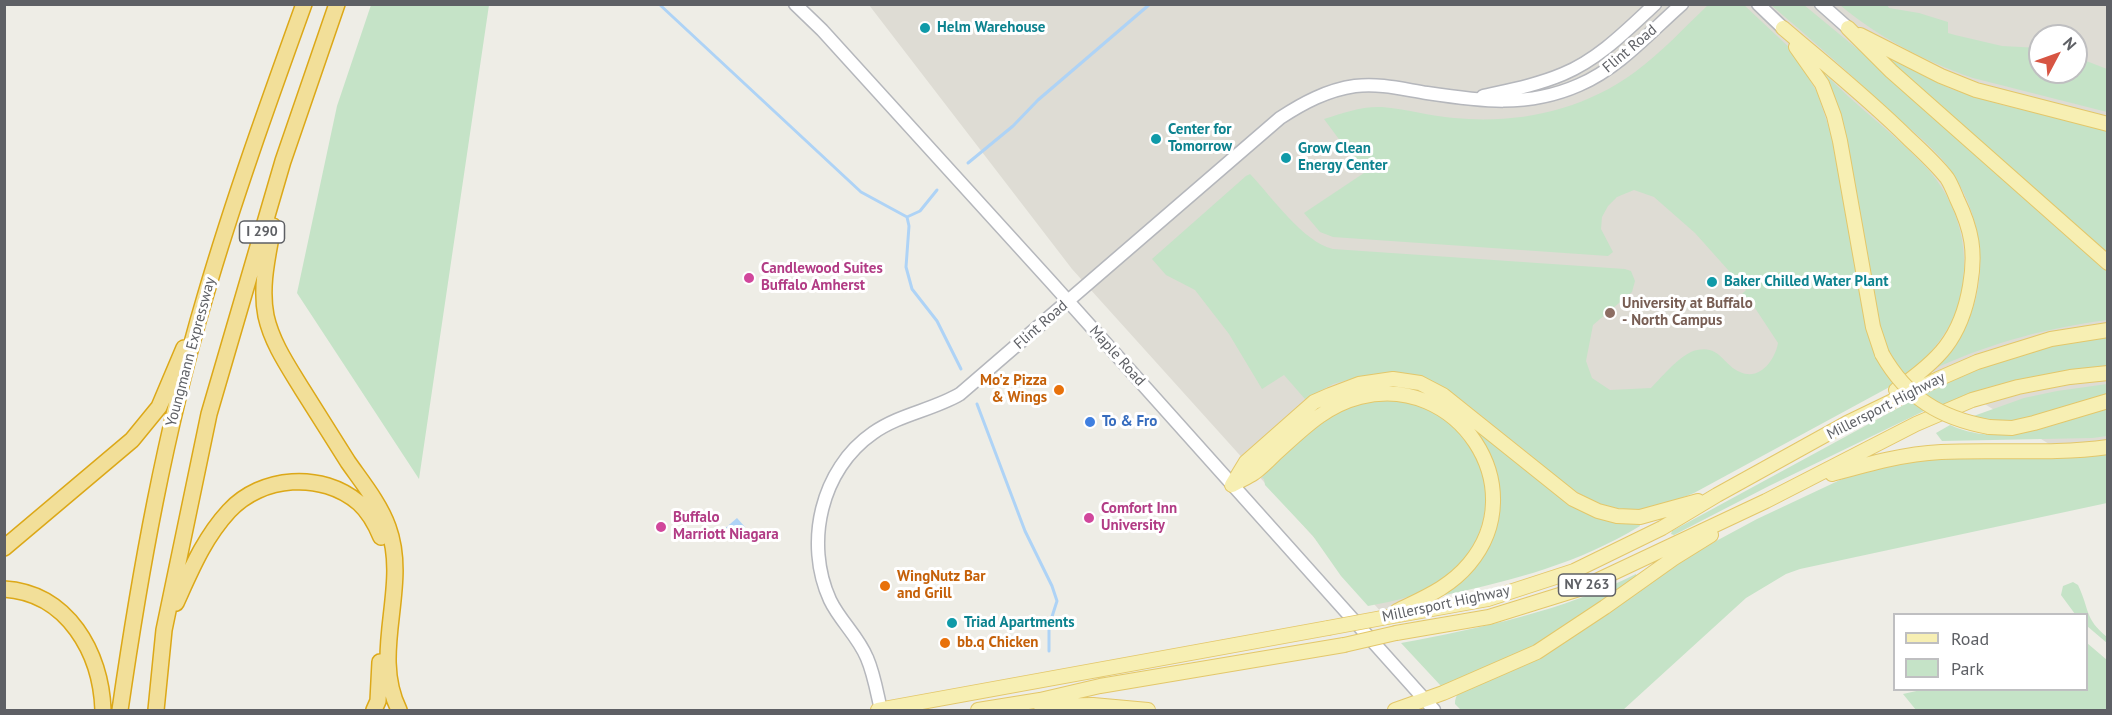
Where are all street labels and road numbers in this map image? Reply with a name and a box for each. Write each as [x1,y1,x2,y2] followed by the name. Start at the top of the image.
[1599,21,1661,77] street label: Flint Road
[240,221,284,243] road number: I 290
[162,275,220,429] street label: Youngmann Expressway
[1010,297,1072,353] street label: Flint Road
[1085,322,1149,390] street label: Maple Road
[1824,368,1948,444] street label: Millersport Highway
[1558,574,1616,596] road number: NY 263
[1380,582,1512,626] street label: Millersport Highway

